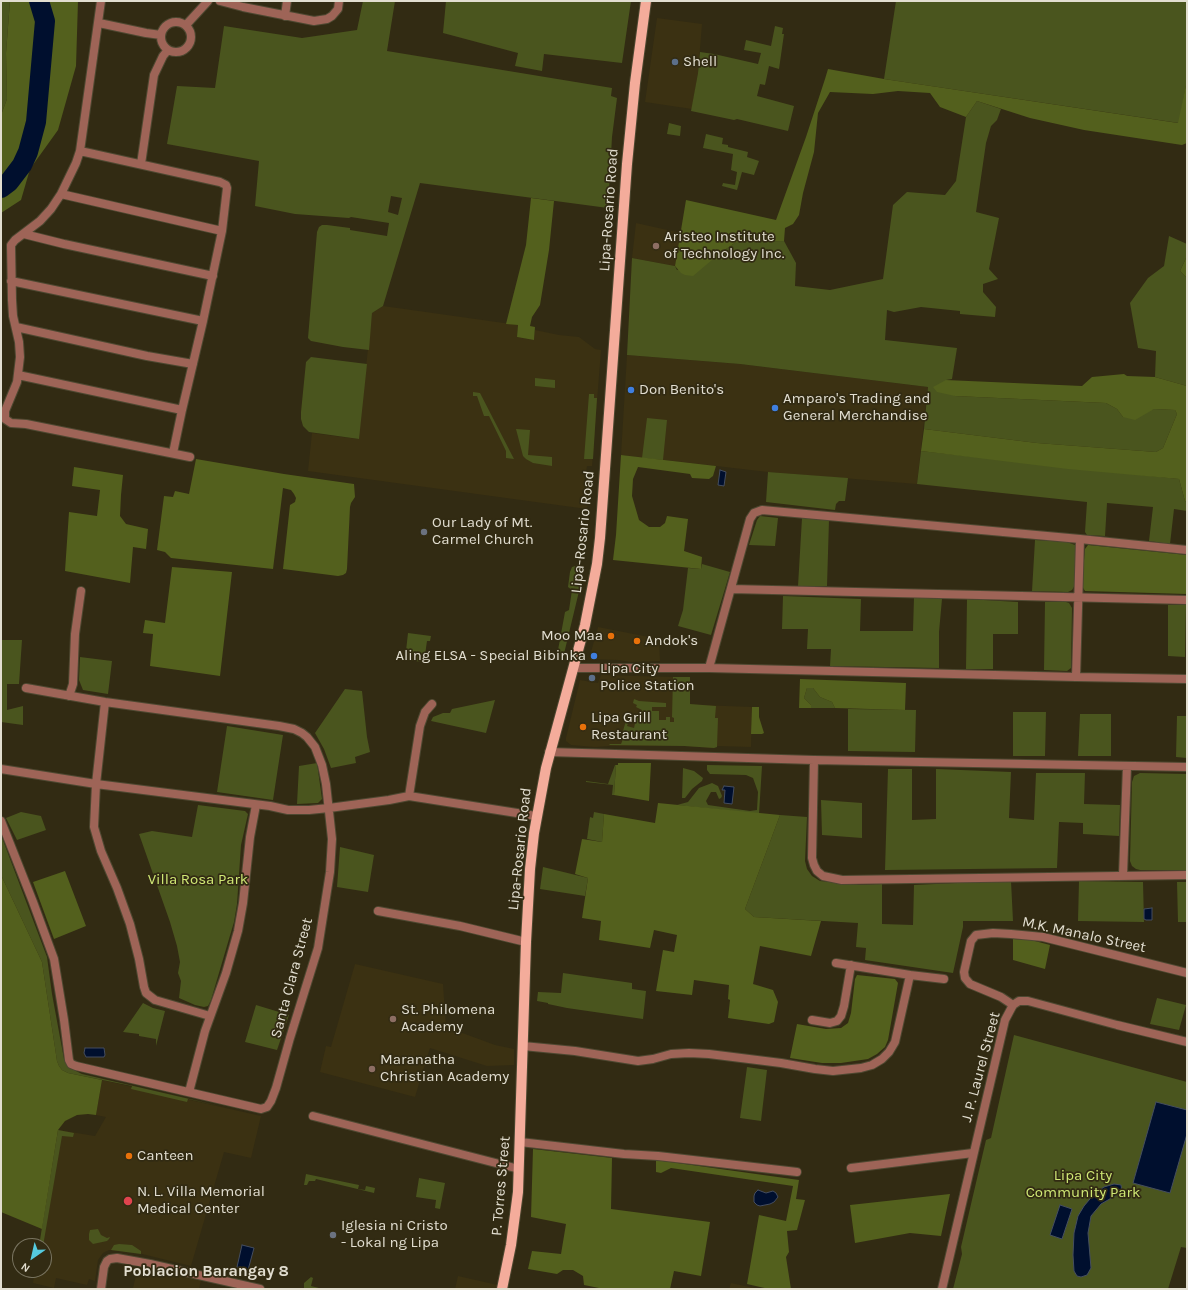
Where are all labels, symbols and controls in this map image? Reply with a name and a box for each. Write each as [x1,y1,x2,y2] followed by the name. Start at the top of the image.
[683,53,717,71] place label: Shell
[670,57,680,67] marker: Shell
[596,148,622,272] street label: Lipa-Rosario Road
[664,228,784,263] place label: Aristeo Institute of Technology Inc.
[651,241,661,251] marker: Aristeo Institute of Technology Inc.
[639,381,724,399] place label: Don Benito's
[626,385,636,395] marker: Don Benito's
[783,390,931,425] place label: Amparo's Trading and General Merchandise
[770,403,780,413] marker: Amparo's Trading and General Merchandise
[568,470,598,594] street label: Lipa-Rosario Road
[432,514,534,549] place label: Our Lady of Mt. Carmel Church
[419,527,429,537] marker: Our Lady of Mt. Carmel Church
[541,627,603,645] place label: Moo Maa
[606,631,616,641] marker: Moo Maa
[645,632,698,650] place label: Andok's
[632,636,642,646] marker: Andok's
[395,647,586,665] place label: Aling ELSA - Special Bibinka
[589,651,599,661] marker: Aling ELSA - Special Bibinka
[600,660,694,695] place label: Lipa City Police Station
[587,673,597,683] marker: Lipa City Police Station
[591,709,667,744] place label: Lipa Grill Restaurant
[578,722,588,732] marker: Lipa Grill Restaurant
[505,787,535,911] street label: Lipa-Rosario Road
[148,871,248,889] park label: Villa Rosa Park
[1020,913,1148,957] street label: M.K. Manalo Street
[267,916,317,1040] street label: Santa Clara Street
[401,1001,495,1036] place label: St. Philomena Academy
[958,1010,1004,1124] street label: J. P. Laurel Street
[388,1014,398,1024] marker: St. Philomena Academy
[380,1051,509,1086] place label: Maranatha Christian Academy
[367,1064,377,1074] marker: Maranatha Christian Academy
[488,1135,514,1237] street label: P. Torres Street
[137,1147,194,1165] place label: Canteen
[124,1151,134,1161] marker: Canteen
[1026,1167,1140,1202] park label: Lipa City Community Park
[137,1183,265,1218] place label: N. L. Villa Memorial Medical Center
[122,1195,134,1207] marker: N. L. Villa Memorial Medical Center
[341,1217,448,1252] place label: Iglesia ni Cristo - Lokal ng Lipa
[328,1230,338,1240] marker: Iglesia ni Cristo - Lokal ng Lipa
[12,1238,52,1278] north arrow
[19,1260,32,1275] text: N
[123,1261,289,1281] district label: Poblacion Barangay 8

